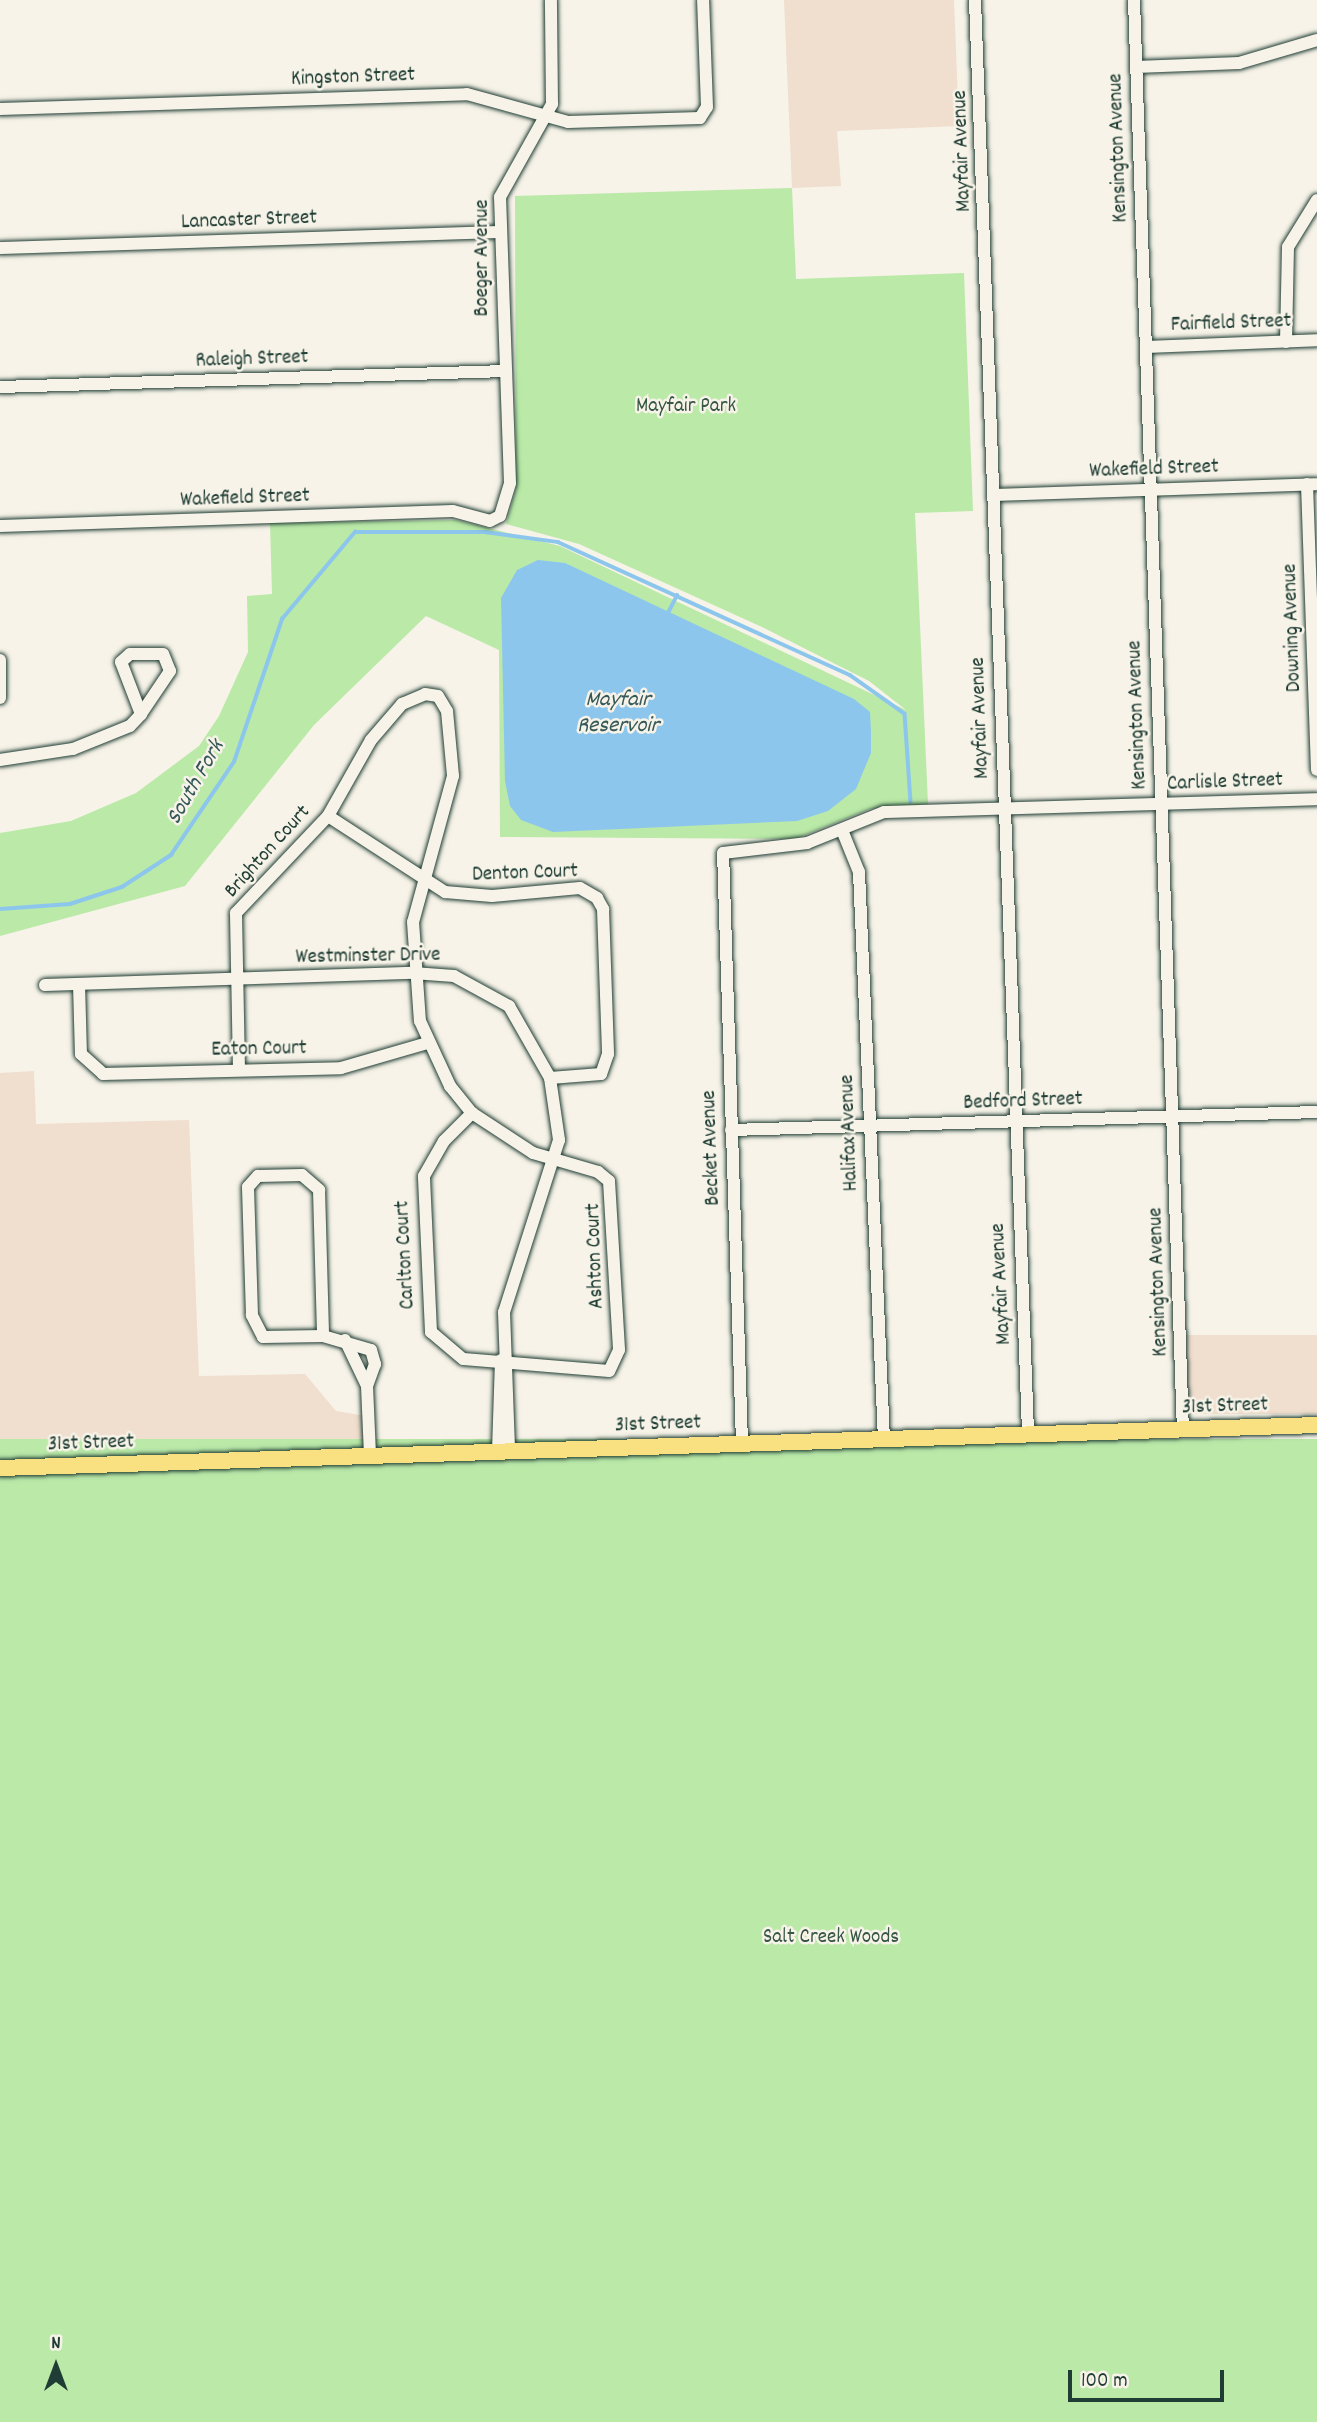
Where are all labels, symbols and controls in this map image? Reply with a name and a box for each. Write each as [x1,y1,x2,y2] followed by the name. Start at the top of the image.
[291,63,415,93] street label: Kingston Street
[1104,73,1134,223] street label: Kensington Avenue
[948,90,978,212] street label: Mayfair Avenue
[470,199,496,317] street label: Boeger Avenue
[181,206,317,236] street label: Lancaster Street
[1170,309,1292,339] street label: Fairfield Street
[195,345,309,375] street label: Raleigh Street
[636,394,736,420] park label: Mayfair Park
[1089,455,1219,485] street label: Wakefield Street
[180,484,310,514] street label: Wakefield Street
[1278,563,1308,693] street label: Downing Avenue
[1123,640,1153,790] street label: Kensington Avenue
[966,657,996,779] street label: Mayfair Avenue
[577,687,659,741] water label: Mayfair Reservoir
[162,736,232,830] water label: South Fork
[1167,768,1283,798] street label: Carlisle Street
[220,800,316,904] street label: Brighton Court
[472,860,578,888] street label: Denton Court
[295,943,441,971] street label: Westminster Drive
[211,1037,307,1063] street label: Eaton Court
[835,1074,865,1192] street label: Halifax Avenue
[963,1087,1083,1117] street label: Bedford Street
[697,1090,727,1206] street label: Becket Avenue
[391,1200,421,1310] street label: Carlton Court
[582,1203,610,1309] street label: Ashton Court
[1144,1207,1174,1357] street label: Kensington Avenue
[986,1223,1018,1345] street label: Mayfair Avenue
[1181,1393,1269,1421] street label: 31st Street
[614,1411,702,1439] street label: 31st Street
[47,1430,135,1458] street label: 31st Street
[763,1925,899,1951] park label: Salt Creek Woods
[21,2331,91,2401] north arrow
[51,2331,61,2358] text: N
[1072,2356,1228,2400] scale bar
[1081,2367,1128,2397] text: 100 m

